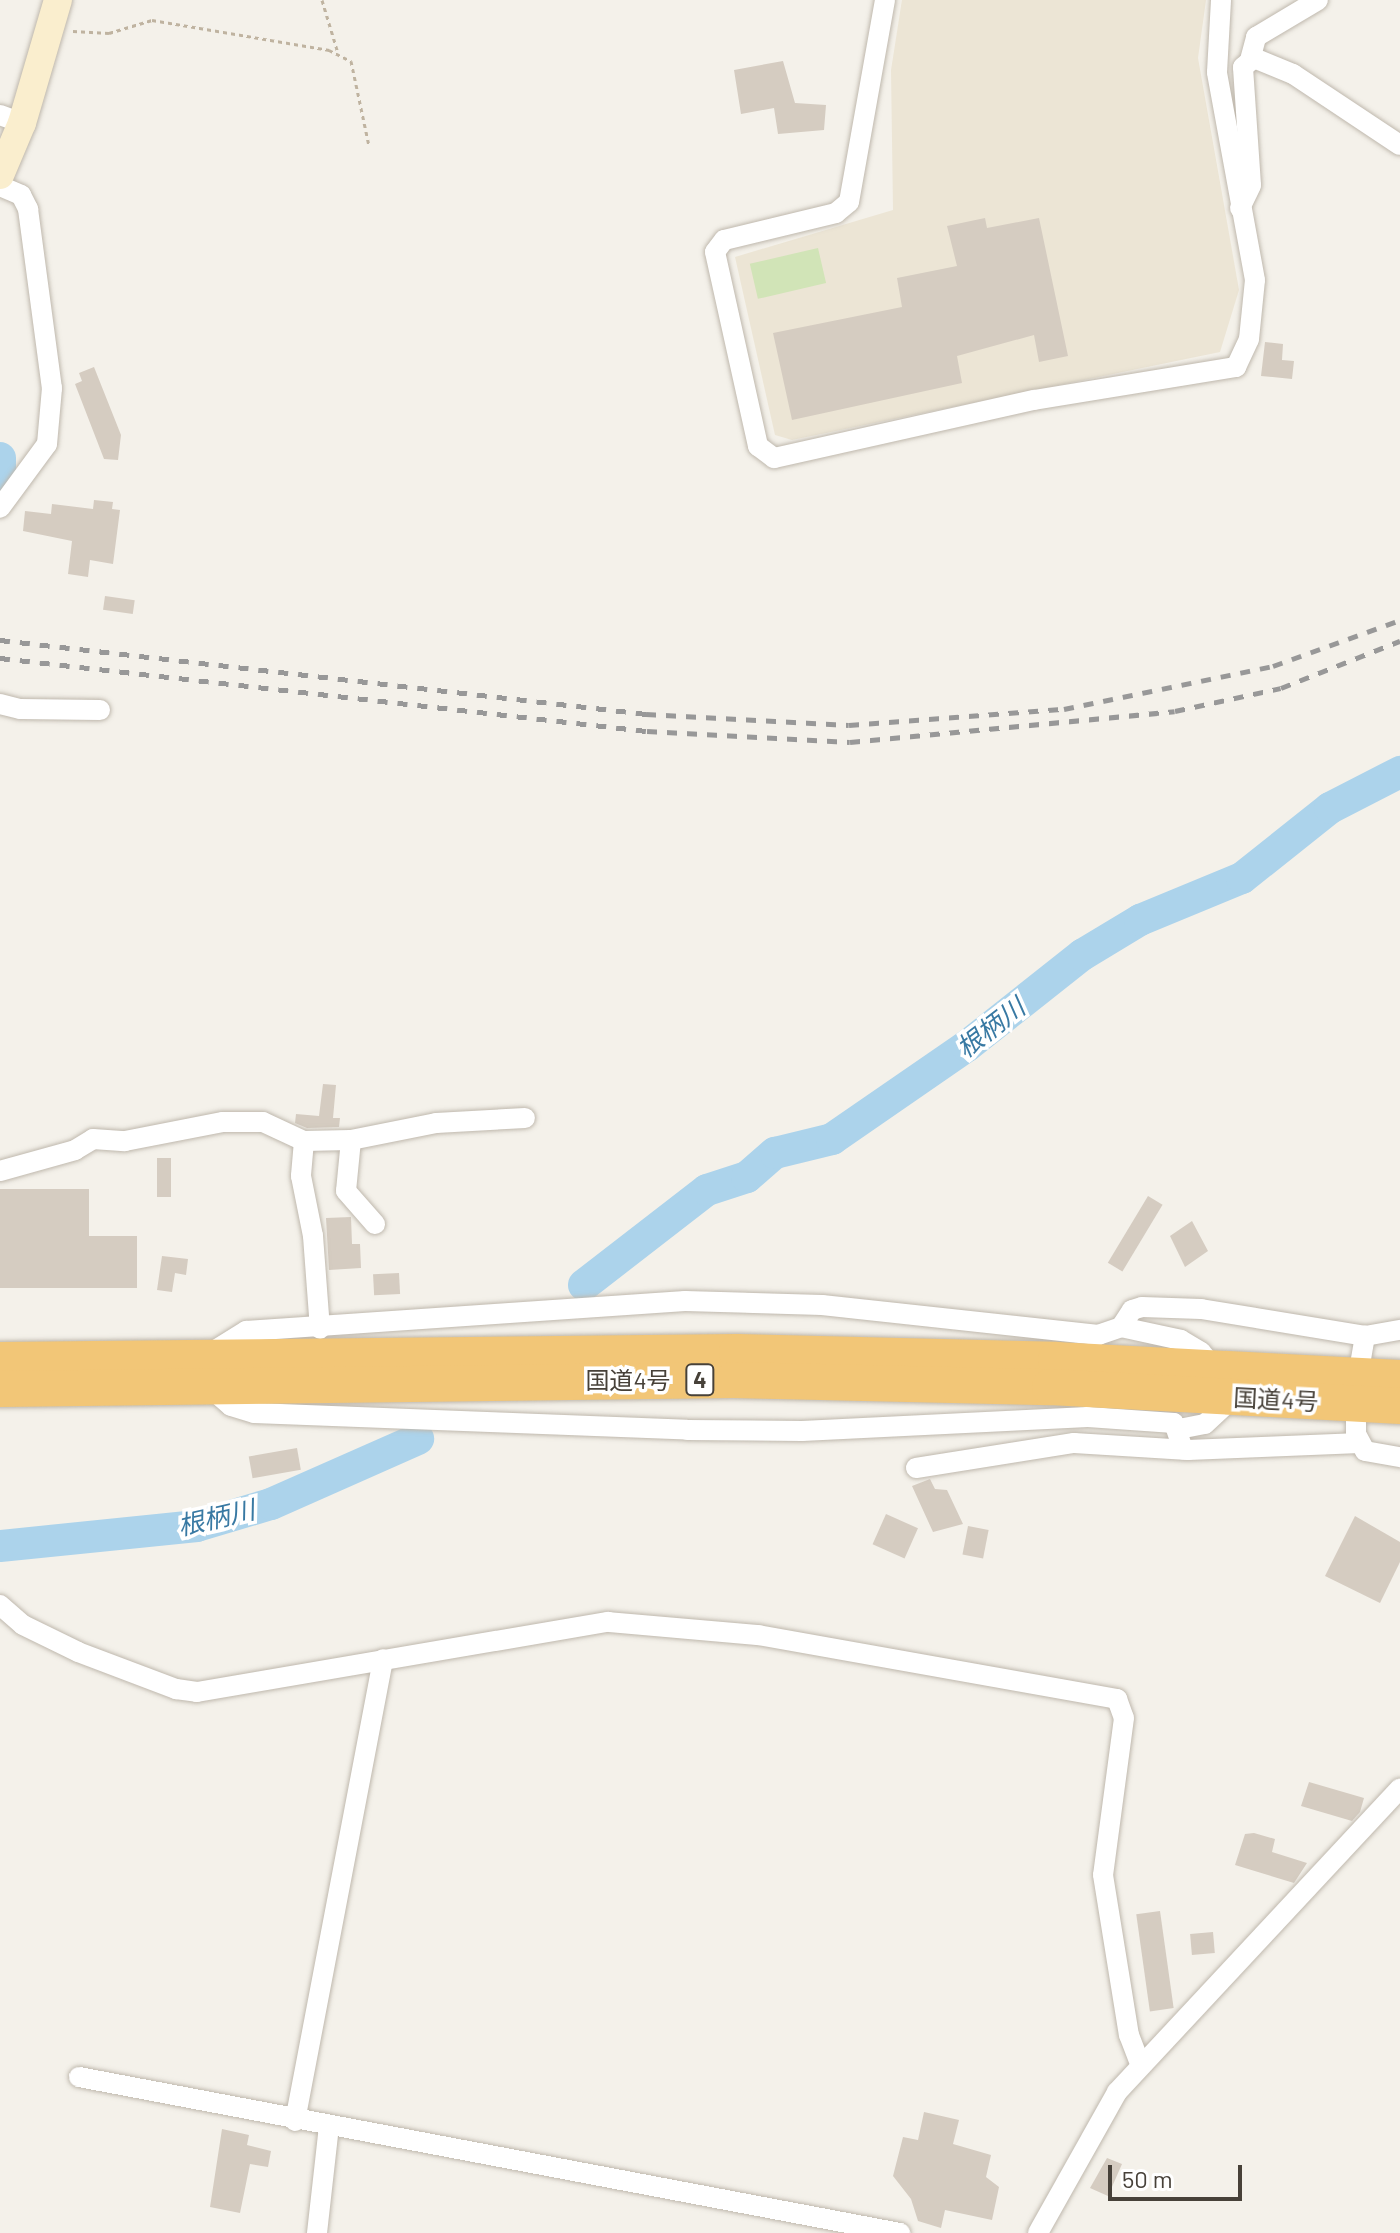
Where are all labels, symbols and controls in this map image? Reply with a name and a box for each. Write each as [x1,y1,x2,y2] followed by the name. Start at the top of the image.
[950,991,1030,1063] water label: 根柄川
[684,1362,716,1398] road number: 4
[585,1366,671,1394] street label: 国道4号
[1233,1382,1319,1416] street label: 国道4号
[174,1493,258,1541] water label: 根柄川
[1112,2149,1246,2199] scale bar
[1122,2164,1173,2193] text: 50 m

